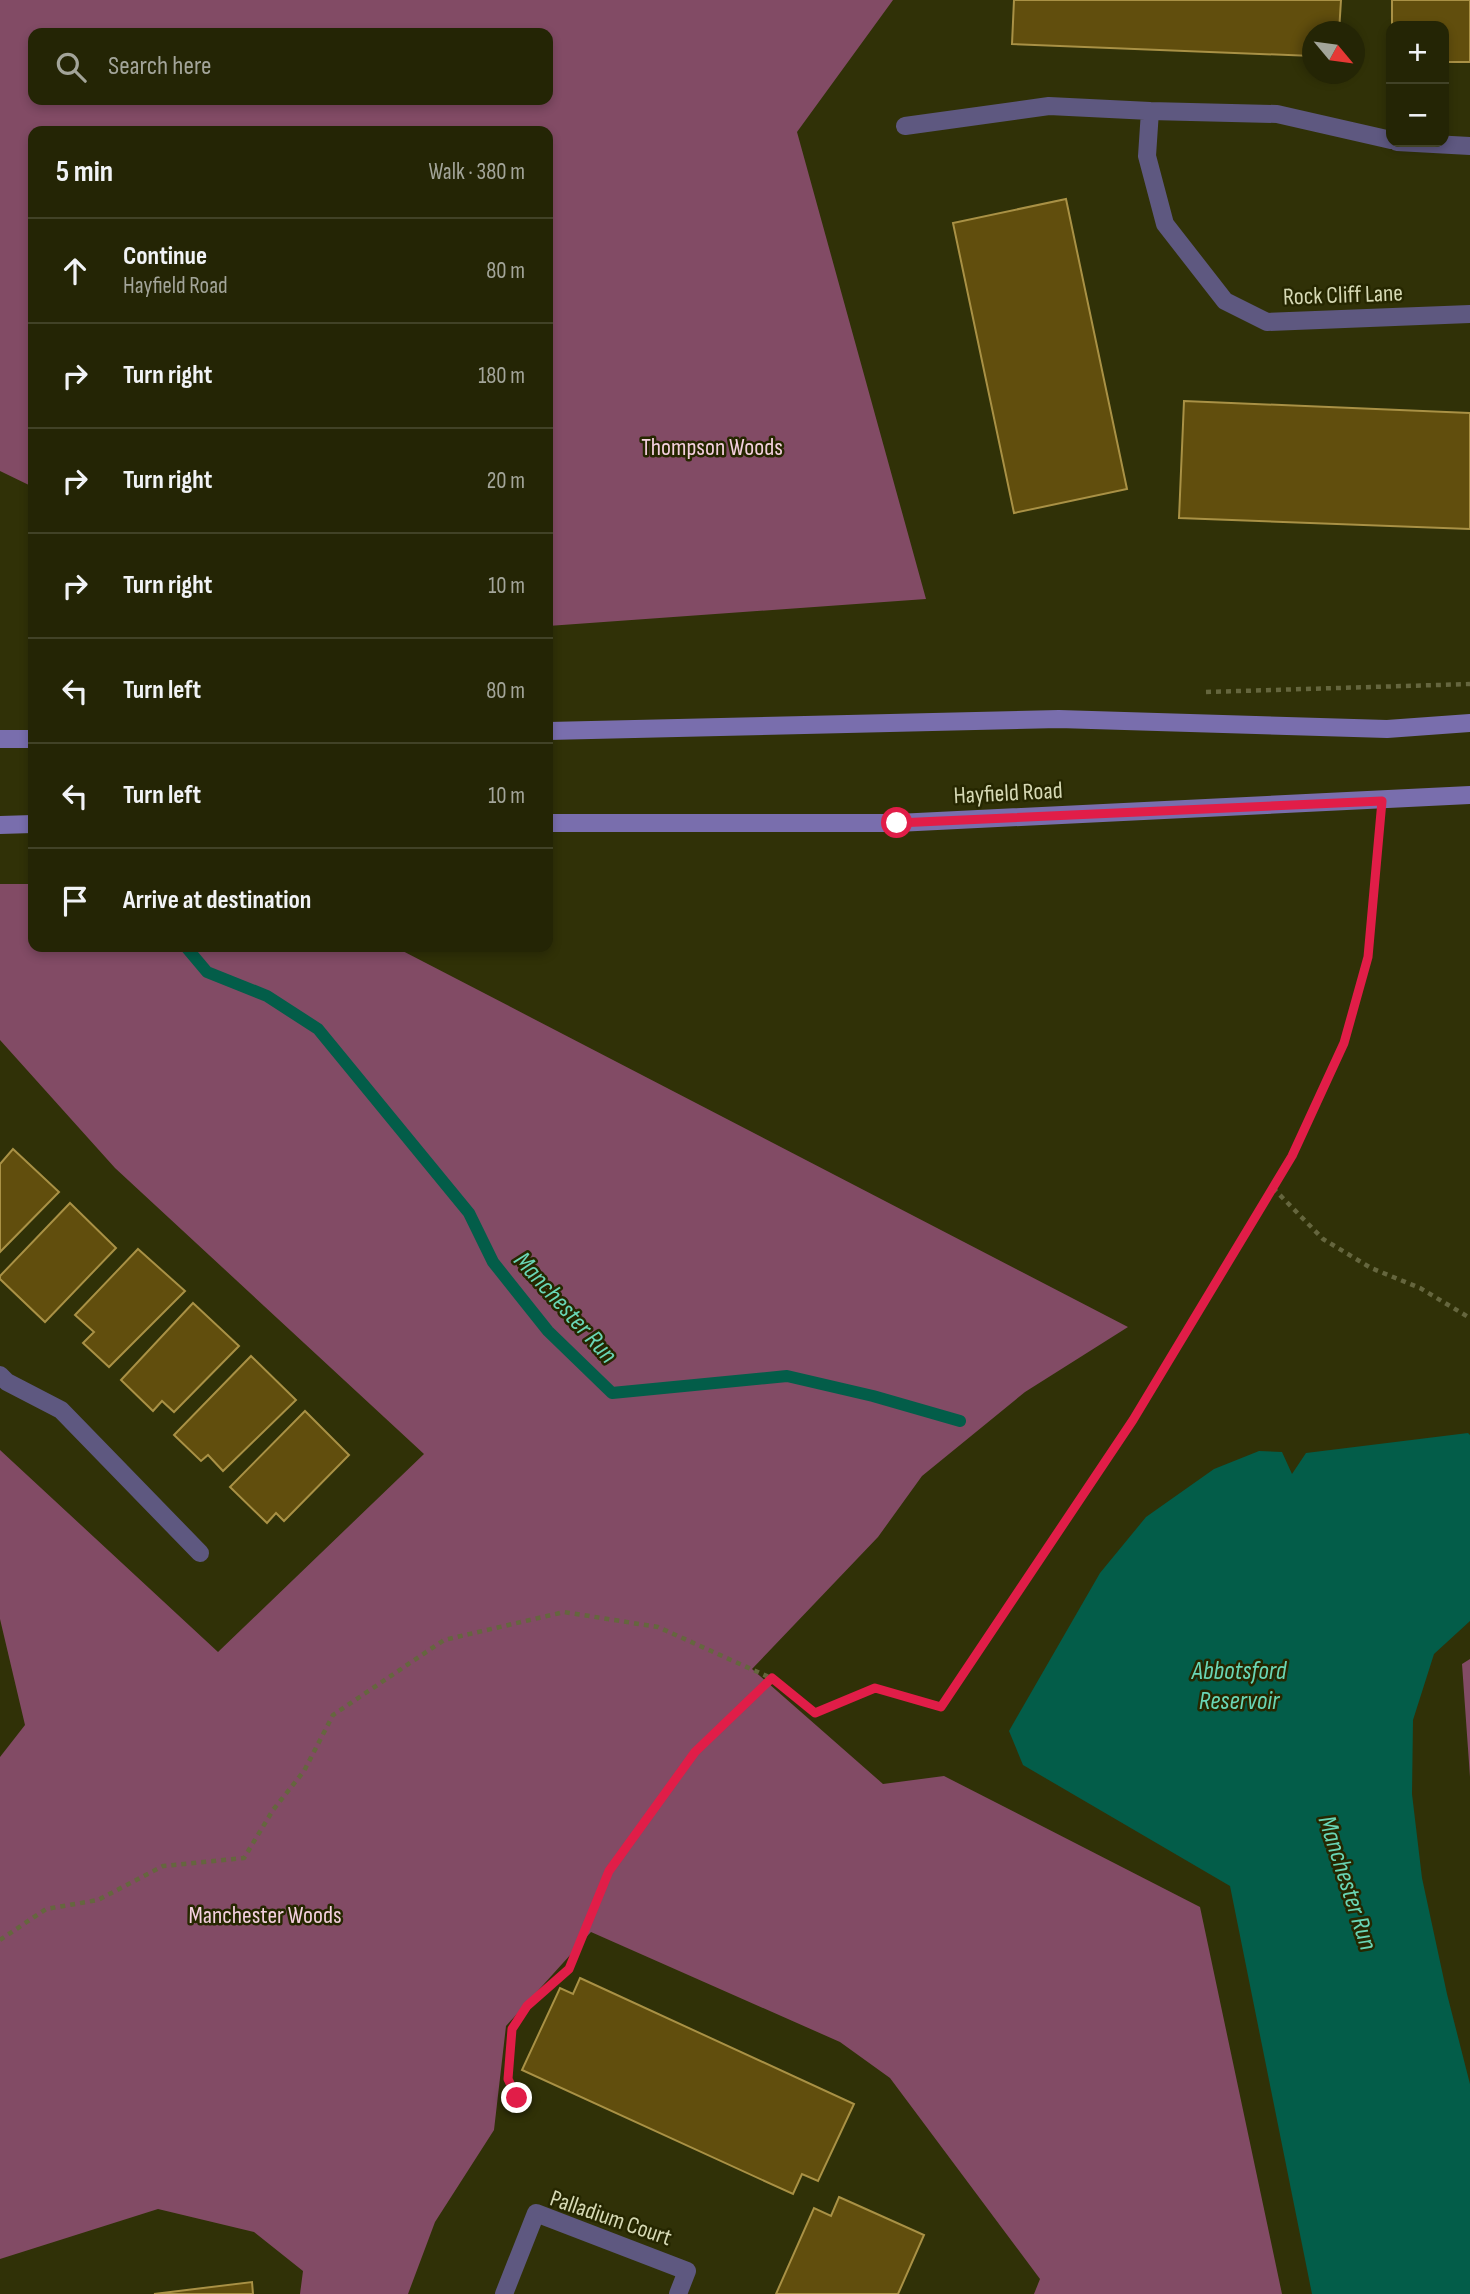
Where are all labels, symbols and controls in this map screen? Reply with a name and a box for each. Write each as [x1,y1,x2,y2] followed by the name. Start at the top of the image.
[1302,21,1365,84] north arrow
[1386,21,1449,147] map controls
[1386,21,1449,84] button: +
[28,28,553,105] search box
[52,48,90,86] icon: search
[108,51,211,82] text: Search here
[1386,84,1449,147] button: −
[56,154,113,190] text: 5 min
[428,158,525,186] text: Walk · 380 m
[123,241,207,272] text: Continue
[56,252,94,290] icon: ahead
[486,257,525,285] text: 80 m
[123,272,228,300] text: Hayfield Road
[1282,278,1404,312] street label: Rock Cliff Lane
[56,357,94,395] icon: right
[123,360,212,391] text: Turn right
[478,362,525,390] text: 180 m
[641,433,783,462] park label: Thompson Woods
[56,462,94,500] icon: right
[123,465,212,496] text: Turn right
[487,467,525,495] text: 20 m
[56,567,94,605] icon: right
[123,570,212,601] text: Turn right
[488,572,525,600] text: 10 m
[56,672,94,710] icon: left
[123,675,201,706] text: Turn left
[486,677,525,705] text: 80 m
[953,776,1063,810] street label: Hayfield Road
[56,777,94,815] icon: left
[123,780,201,811] text: Turn left
[488,782,525,810] text: 10 m
[881,807,912,838] route start
[56,882,94,920] icon: arrive
[123,885,311,916] text: Arrive at destination
[507,1246,623,1370] water label: Manchester Run
[1191,1656,1288,1717] water label: Abbotsford Reservoir
[1311,1812,1383,1954] water label: Manchester Run
[188,1901,342,1930] park label: Manchester Woods
[501,2082,532,2113] route end
[546,2184,676,2252] street label: Palladium Court

